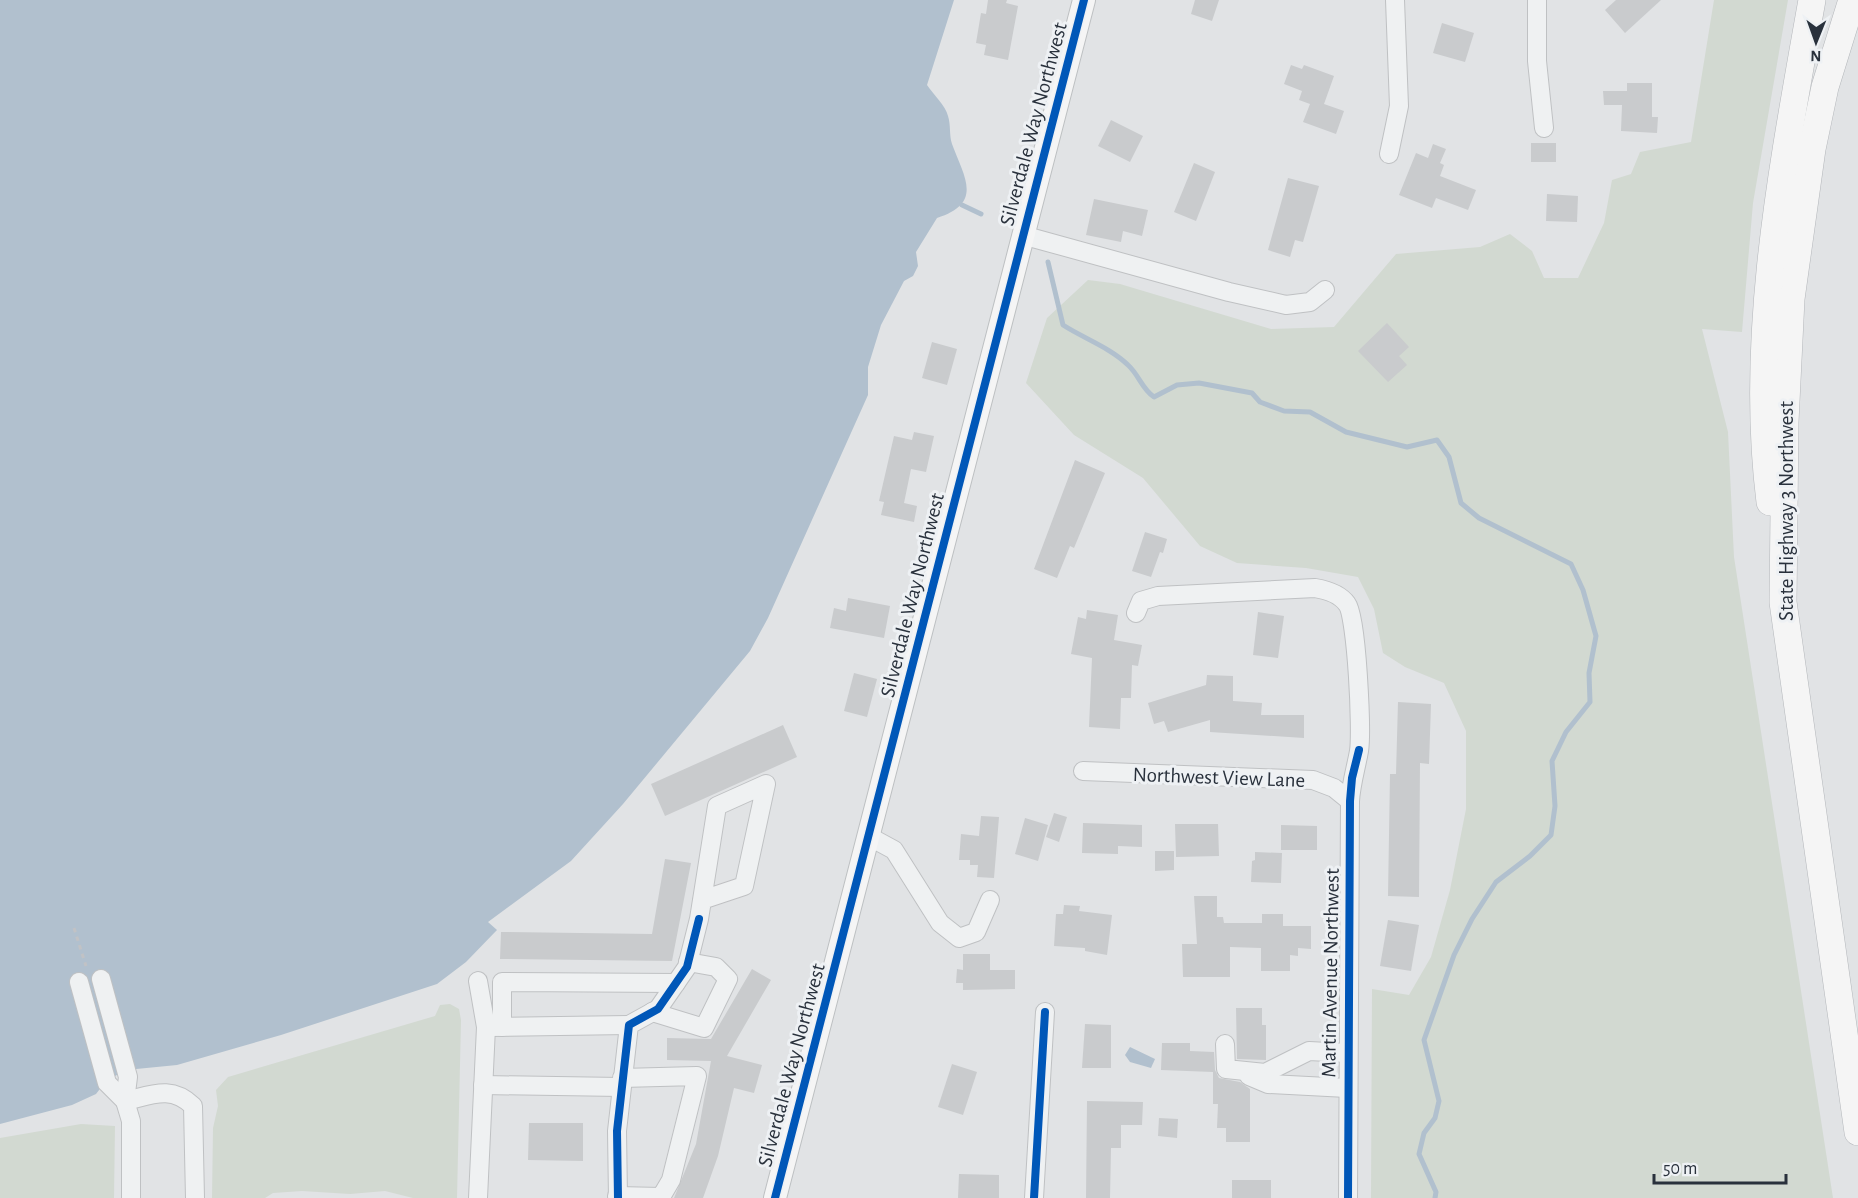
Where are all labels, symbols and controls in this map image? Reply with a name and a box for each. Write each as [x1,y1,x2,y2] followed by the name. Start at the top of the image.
[1786,12,1846,72] north arrow
[996,20,1071,228] street label: Silverdale Way Northwest
[1810,48,1821,64] text: N
[1776,401,1797,621] street label: State Highway 3 Northwest
[877,491,948,699] street label: Silverdale Way Northwest
[1132,764,1306,791] street label: Northwest View Lane
[1318,868,1343,1078] street label: Martin Avenue Northwest
[754,961,829,1169] street label: Silverdale Way Northwest
[1654,1147,1786,1185] scale bar
[1663,1160,1697,1178] text: 50 m

